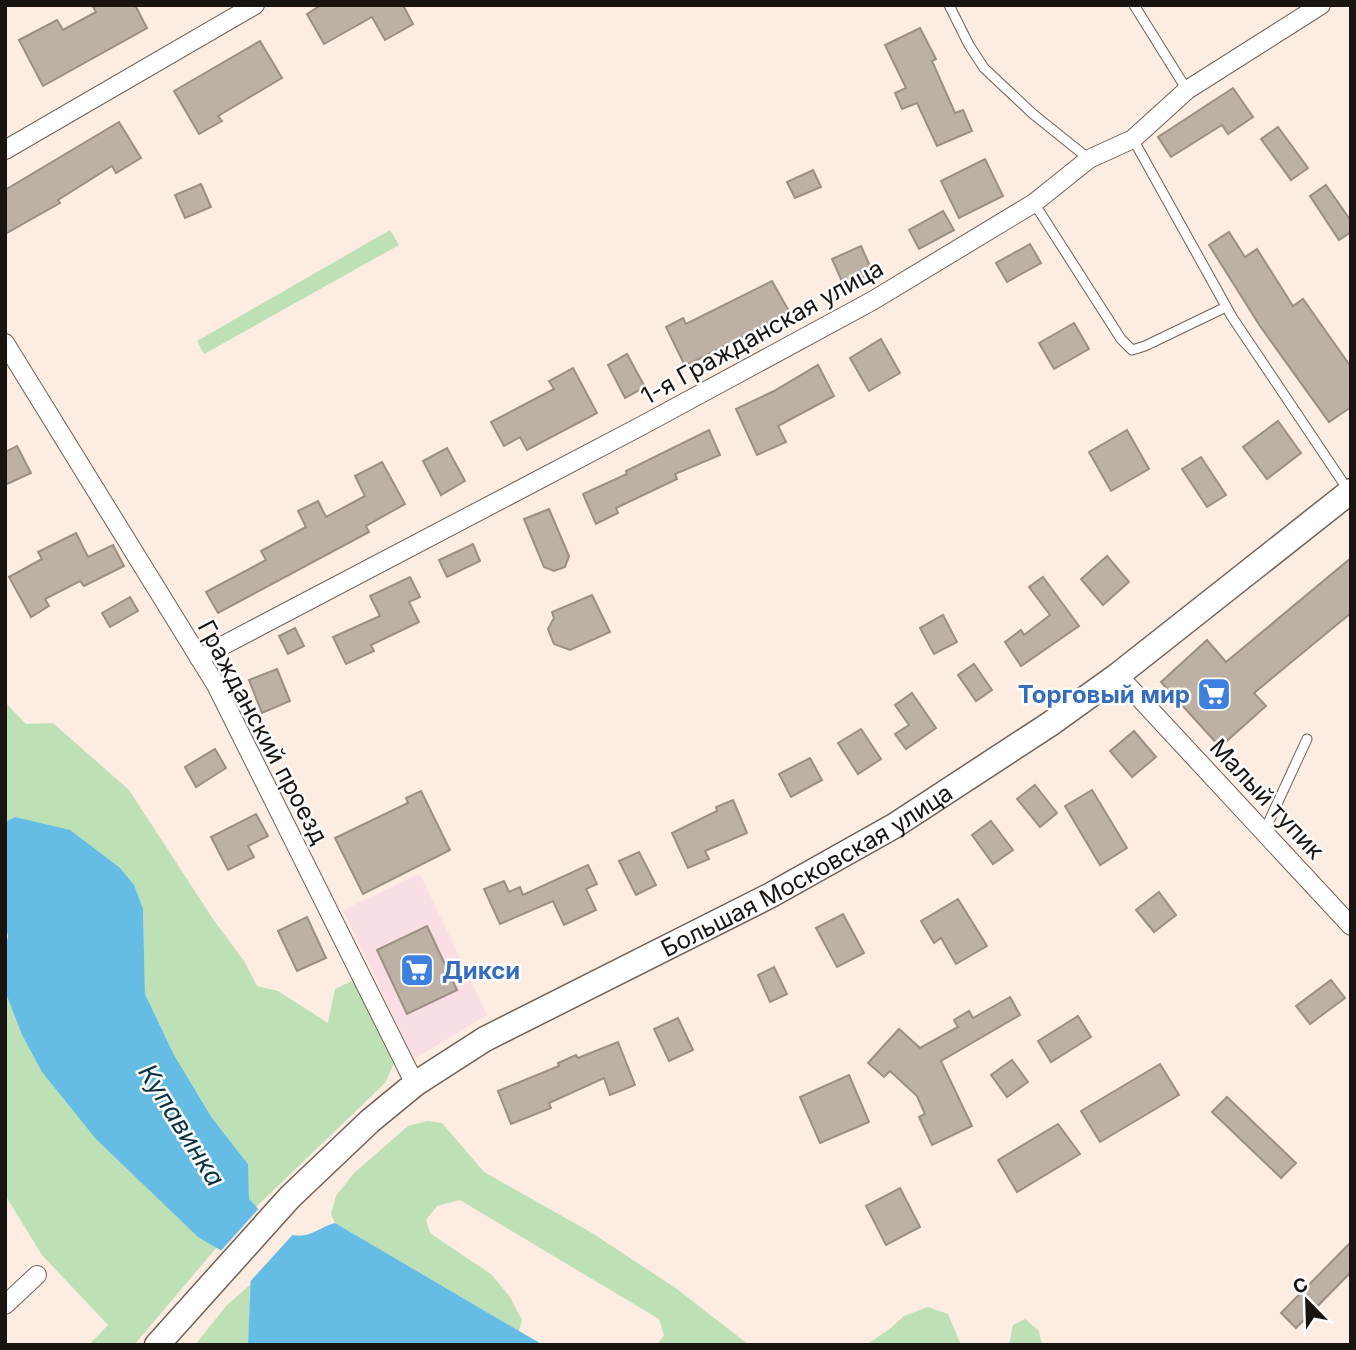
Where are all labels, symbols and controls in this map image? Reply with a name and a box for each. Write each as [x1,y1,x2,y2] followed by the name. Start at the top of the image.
[636,253,888,411] street label: 1-я Гражданская улица
[192,615,334,849] street label: Гражданский проезд
[1195,675,1233,713] supermarket icon: Торговый мир
[1018,680,1190,709] place label: Торговый мир
[1204,733,1330,865] street label: Малый тупик
[656,777,958,963] street label: Большая Московская улица
[398,951,436,989] supermarket icon: Дикси
[442,956,520,985] place label: Дикси
[132,1058,232,1192] water label: Купавинка
[1272,1266,1342,1336] north arrow
[1290,1272,1312,1299] text: С

